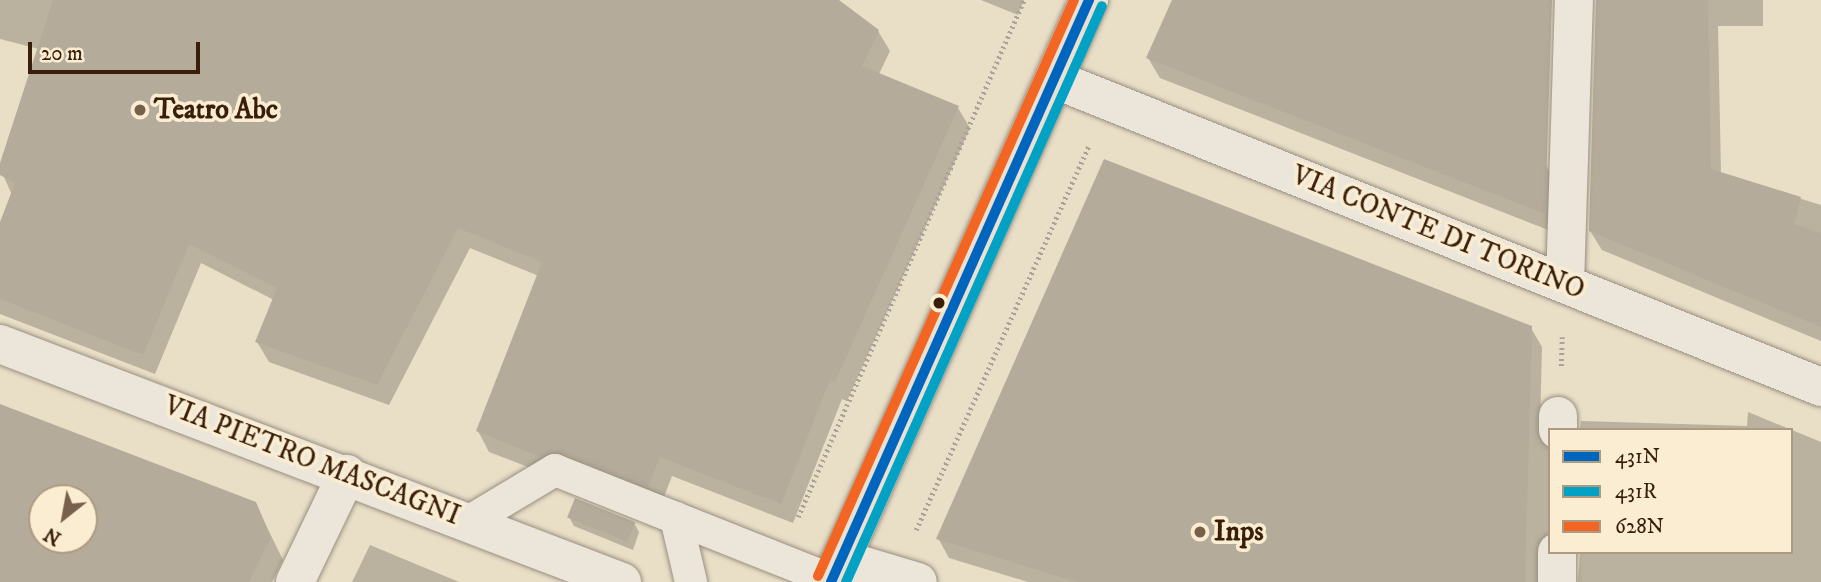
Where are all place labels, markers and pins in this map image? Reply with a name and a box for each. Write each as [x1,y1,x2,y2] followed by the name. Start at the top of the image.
[154,93,278,127] place label: Teatro Abc
[132,102,148,118] marker: Teatro Abc
[932,296,946,310] unlabelled marker
[1214,515,1264,549] place label: Inps
[1192,524,1208,540] marker: Inps

